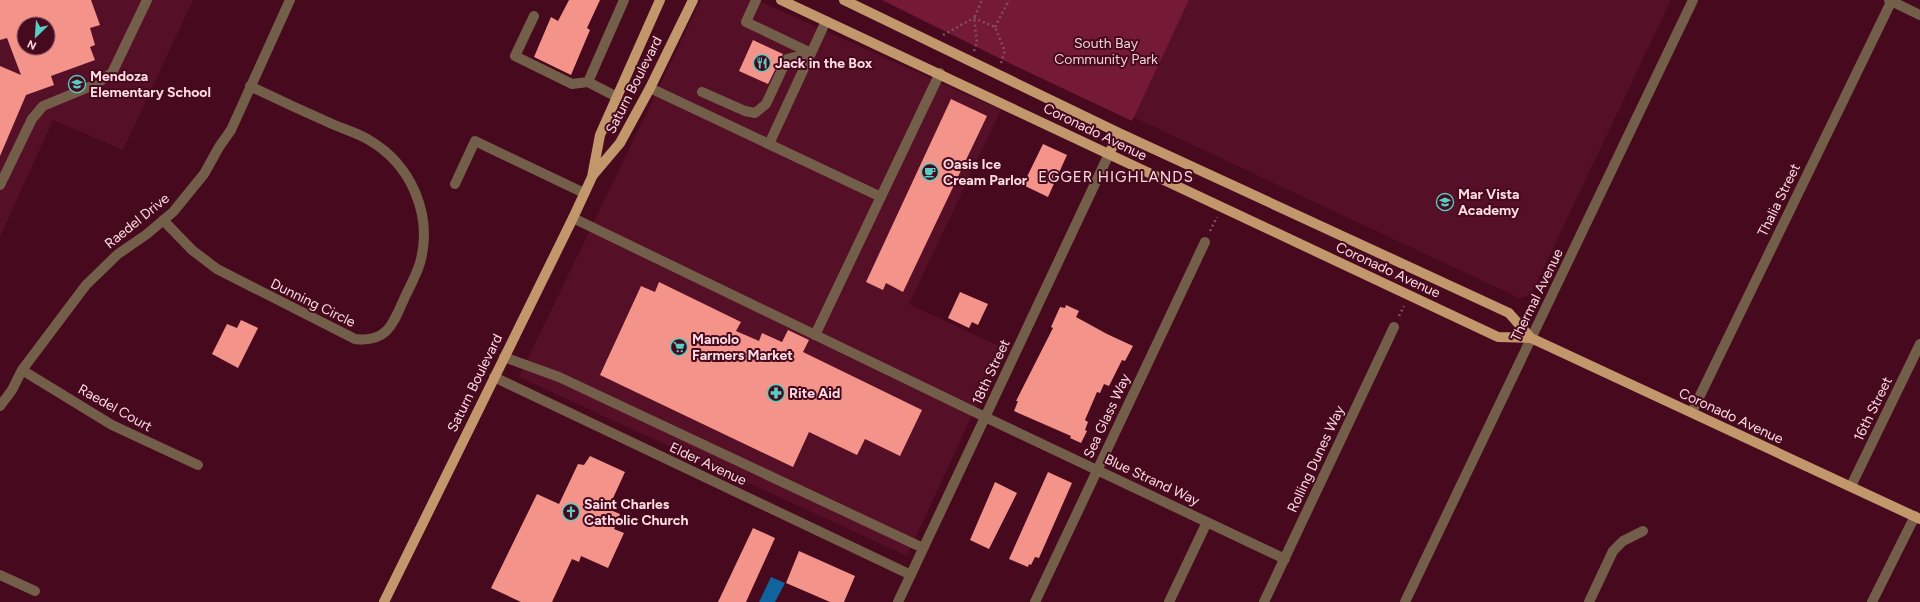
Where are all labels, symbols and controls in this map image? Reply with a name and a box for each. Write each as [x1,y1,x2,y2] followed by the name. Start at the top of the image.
[16,16,56,56] north arrow
[602,33,666,137] street label: Saturn Boulevard
[1054,35,1158,68] park label: South Bay Community Park
[25,37,39,52] text: N
[752,53,772,73] restaurant icon: Jack in the Box
[775,55,873,72] place label: Jack in the Box
[90,68,211,101] place label: Mendoza Elementary School
[67,74,87,94] school or university icon: Mendoza Elementary School
[1040,100,1150,165] street label: Coronado Avenue
[943,156,1028,189] place label: Oasis Ice Cream Parlor
[1754,161,1804,239] street label: Thalia Street
[920,162,940,182] cafe icon: Oasis Ice Cream Parlor
[1038,168,1194,186] district label: EGGER HIGHLANDS
[1458,186,1520,219] place label: Mar Vista Academy
[101,190,173,252] street label: Raedel Drive
[1435,192,1455,212] school or university icon: Mar Vista Academy
[1333,238,1443,302] street label: Coronado Avenue
[1507,246,1567,344] street label: Thermal Avenue
[268,275,358,331] street label: Dunning Circle
[444,331,506,435] street label: Saturn Boulevard
[692,331,793,364] place label: Manolo Farmers Market
[669,337,689,357] supermarket icon: Manolo Farmers Market
[968,337,1014,407] street label: 18th Street
[1080,370,1134,461] street label: Sea Glass Way
[1850,374,1896,444] street label: 16th Street
[75,381,155,435] street label: Raedel Court
[766,383,786,403] pharmacy icon: Rite Aid
[1676,384,1786,448] street label: Coronado Avenue
[789,385,840,402] place label: Rite Aid
[1284,402,1348,515] street label: Rolling Dunes Way
[667,439,749,489] street label: Elder Avenue
[1102,451,1203,510] street label: Blue Strand Way
[584,496,688,529] place label: Saint Charles Catholic Church
[561,502,581,522] church icon: Saint Charles Catholic Church

